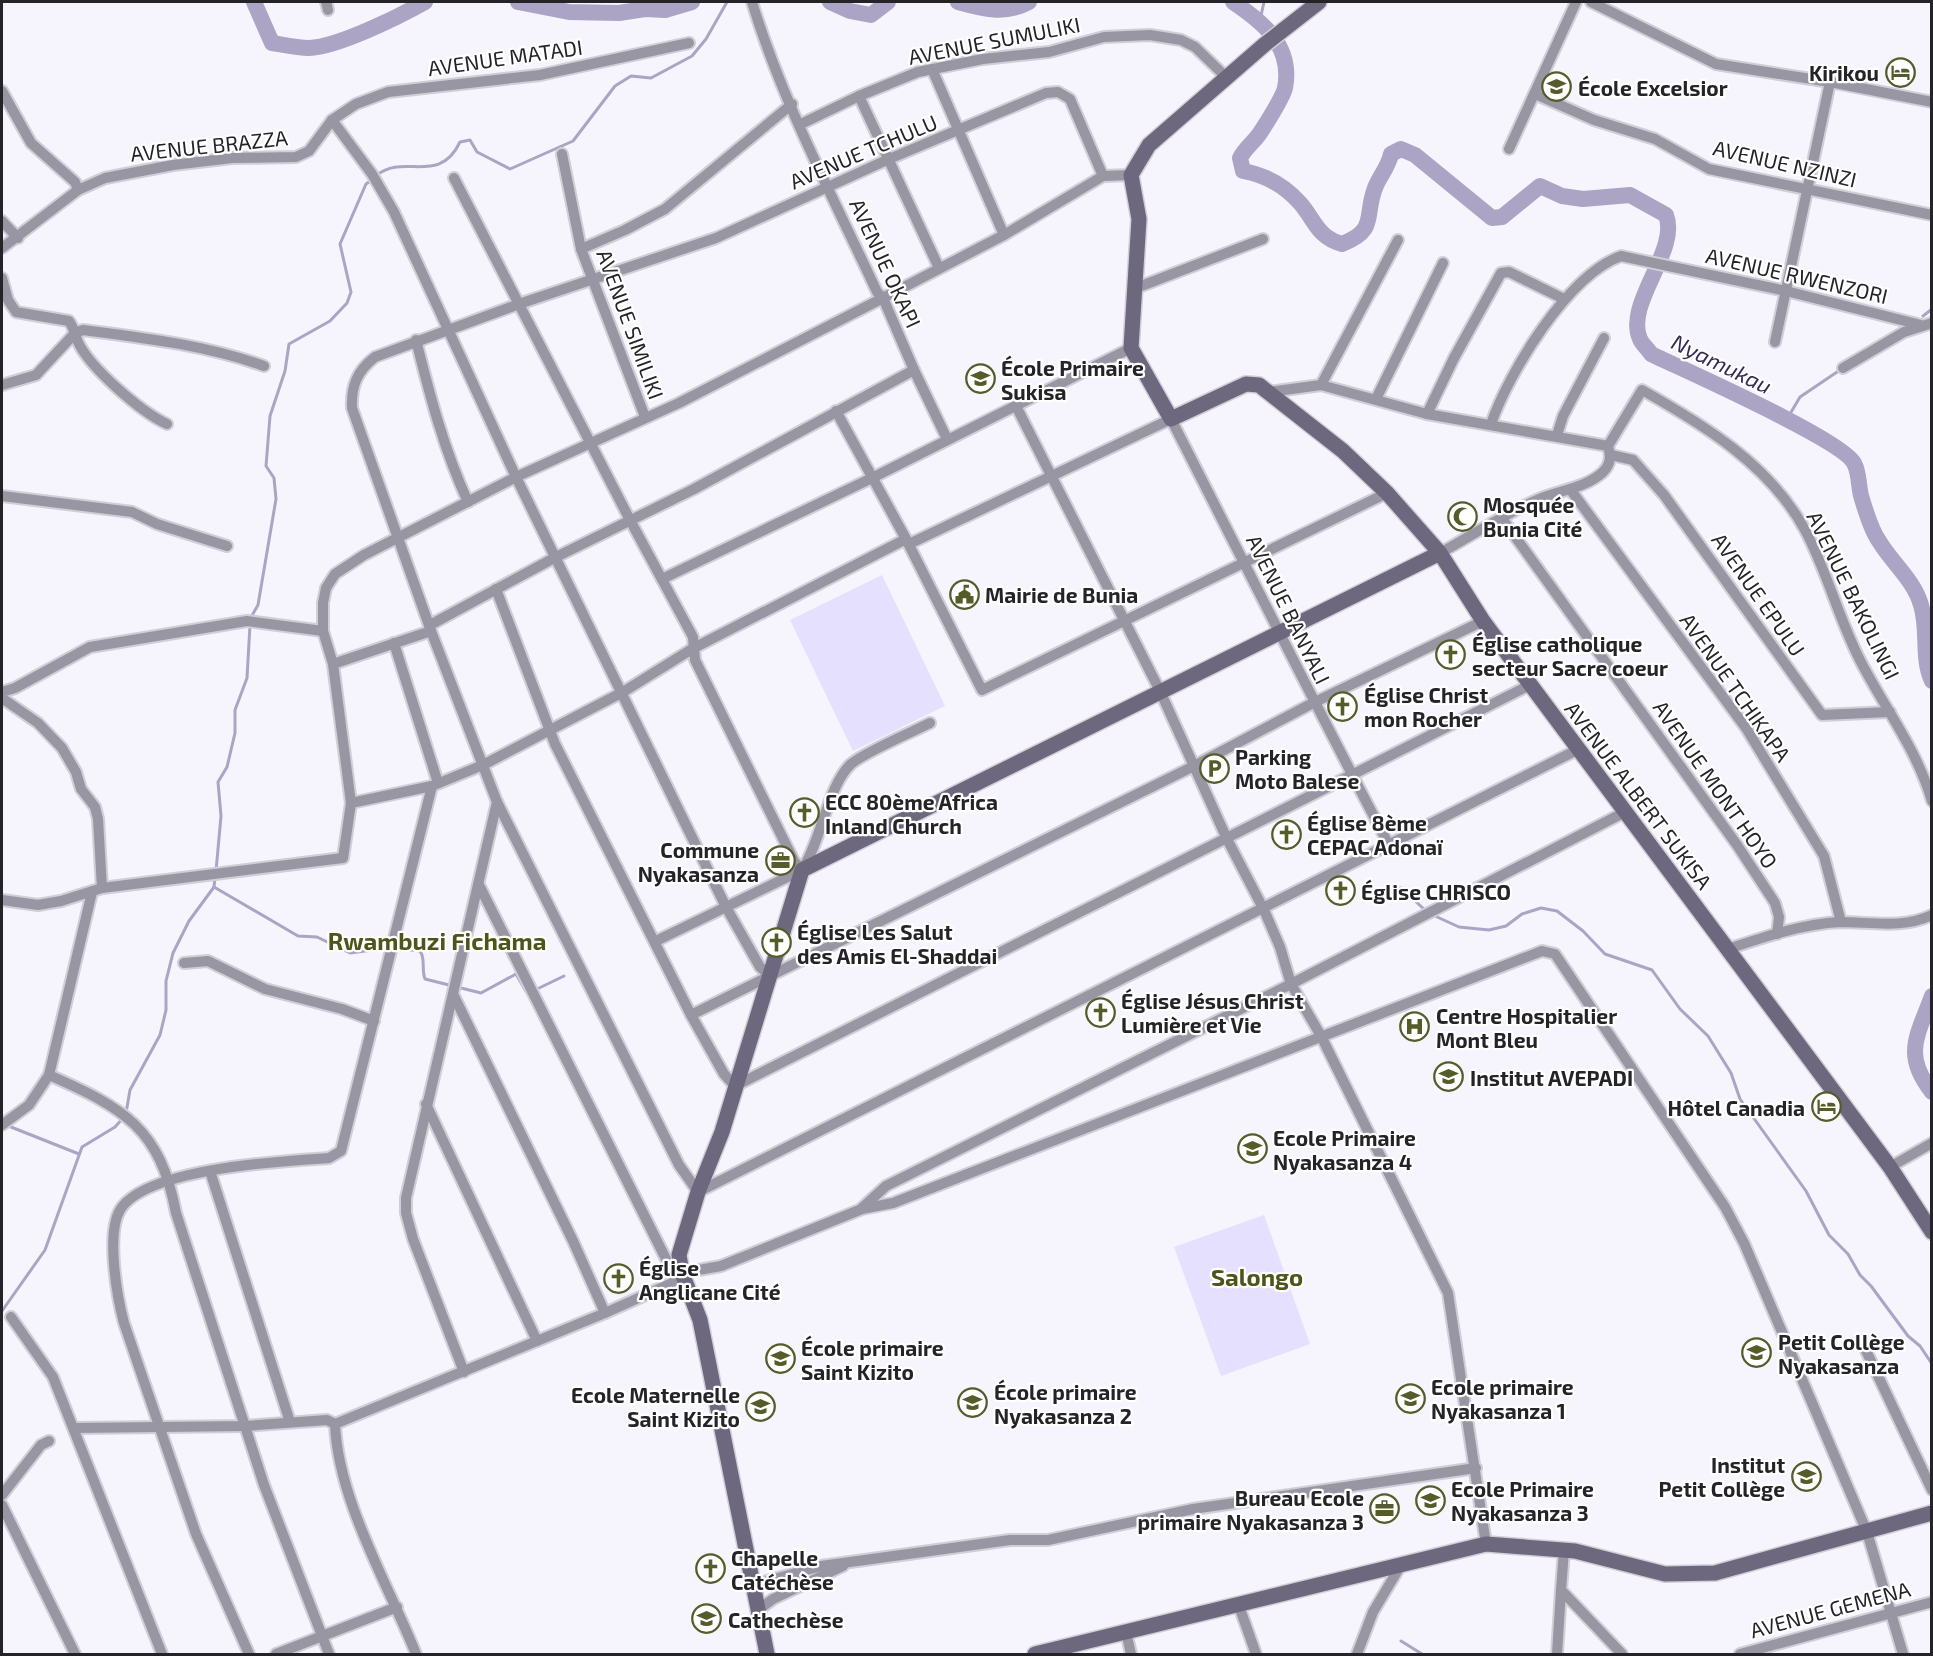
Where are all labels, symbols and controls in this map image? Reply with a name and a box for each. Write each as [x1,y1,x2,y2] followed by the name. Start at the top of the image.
[906,11,1082,69] street label: AVENUE SUMULIKI
[426,34,584,80] street label: AVENUE MATADI
[1884,56,1916,88] hotel icon: Kirikou
[1809,60,1879,85] place label: Kirikou
[1541,71,1573,103] school or university icon: École Excelsior
[1578,75,1728,100] place label: École Excelsior
[785,109,941,193] street label: AVENUE TCHULU
[129,124,289,166] street label: AVENUE BRAZZA
[1711,134,1859,192] street label: AVENUE NZINZI
[845,194,927,332] street label: AVENUE OKAPI
[1704,242,1890,308] street label: AVENUE RWENZORI
[592,246,670,402] street label: AVENUE SIMILIKI
[1667,328,1776,399] water label: Nyamukau
[1001,355,1144,404] place label: École Primaire Sukisa
[964,363,996,395] school or university icon: École Primaire Sukisa
[1483,492,1583,541] place label: Mosquée Bunia Cité
[1446,500,1478,532] mosque icon: Mosquée Bunia Cité
[1802,507,1906,683] street label: AVENUE BAKOLINGI
[1707,528,1811,660] street label: AVENUE EPULU
[1242,530,1336,688] street label: AVENUE BANYALI
[948,578,980,610] public building icon: Mairie de Bunia
[985,582,1138,607] place label: Mairie de Bunia
[1676,608,1796,766] street label: AVENUE TCHIKAPA
[1472,631,1668,680] place label: Église catholique secteur Sacre coeur
[1435,639,1467,671] church icon: Église catholique secteur Sacre coeur
[1364,682,1488,731] place label: Église Christ mon Rocher
[1327,690,1359,722] church icon: Église Christ mon Rocher
[1649,695,1783,873] street label: AVENUE MONT HOYO
[1560,696,1718,894] street label: AVENUE ALBERT SUKISA
[1235,744,1359,793] place label: Parking Moto Balese
[1198,752,1230,784] parking icon: Parking Moto Balese
[825,789,998,838] place label: ECC 80ème Africa Inland Church
[788,797,820,829] church icon: ECC 80ème Africa Inland Church
[1307,810,1443,859] place label: Église 8ème CEPAC Adonaï
[1270,818,1302,850] church icon: Église 8ème CEPAC Adonaï
[638,837,759,887] place label: Commune Nyakasanza
[764,845,796,877] office icon: Commune Nyakasanza
[1324,875,1356,907] church icon: Église CHRISCO
[1361,879,1511,904] place label: Église CHRISCO
[797,919,997,968] place label: Église Les Salut des Amis El-Shaddai
[328,926,546,955] district label: Rwambuzi Fichama
[760,927,792,959] church icon: Église Les Salut des Amis El-Shaddai
[1121,988,1304,1037] place label: Église Jésus Christ Lumière et Vie
[1084,996,1116,1028] church icon: Église Jésus Christ Lumière et Vie
[1436,1003,1617,1052] place label: Centre Hospitalier Mont Bleu
[1399,1011,1431,1043] hospital icon: Centre Hospitalier Mont Bleu
[1433,1061,1465,1093] school or university icon: Institut AVEPADI
[1470,1065,1633,1090] place label: Institut AVEPADI
[1810,1091,1842,1123] hotel icon: Hôtel Canadia
[1668,1095,1805,1120] place label: Hôtel Canadia
[1273,1125,1416,1175] place label: Ecole Primaire Nyakasanza 4
[1236,1133,1268,1165] school or university icon: Ecole Primaire Nyakasanza 4
[639,1255,781,1304] place label: Église Anglicane Cité
[1211,1262,1303,1291] district label: Salongo
[602,1263,634,1295] church icon: Église Anglicane Cité
[1778,1329,1905,1379] place label: Petit Collège Nyakasanza
[801,1335,944,1384] place label: École primaire Saint Kizito
[1741,1337,1773,1369] school or university icon: Petit Collège Nyakasanza
[764,1343,796,1375] school or university icon: École primaire Saint Kizito
[1431,1374,1574,1424] place label: Ecole primaire Nyakasanza 1
[994,1379,1137,1429] place label: École primaire Nyakasanza 2
[571,1382,740,1431] place label: Ecole Maternelle Saint Kizito
[1394,1382,1426,1414] school or university icon: Ecole primaire Nyakasanza 1
[957,1387,989,1419] school or university icon: École primaire Nyakasanza 2
[745,1390,777,1422] school or university icon: Ecole Maternelle Saint Kizito
[1658,1452,1785,1501] place label: Institut Petit Collège
[1790,1460,1822,1492] school or university icon: Institut Petit Collège
[1451,1476,1594,1526] place label: Ecole Primaire Nyakasanza 3
[1414,1484,1446,1516] school or university icon: Ecole Primaire Nyakasanza 3
[1137,1485,1364,1535] place label: Bureau Ecole primaire Nyakasanza 3
[1369,1493,1401,1525] office icon: Bureau Ecole primaire Nyakasanza 3
[731,1545,834,1594] place label: Chapelle Catéchèse
[694,1553,726,1585] church icon: Chapelle Catéchèse
[1747,1576,1913,1642] street label: AVENUE GEMENA
[691,1603,723,1635] school or university icon: Cathechèse
[728,1607,844,1632] place label: Cathechèse

